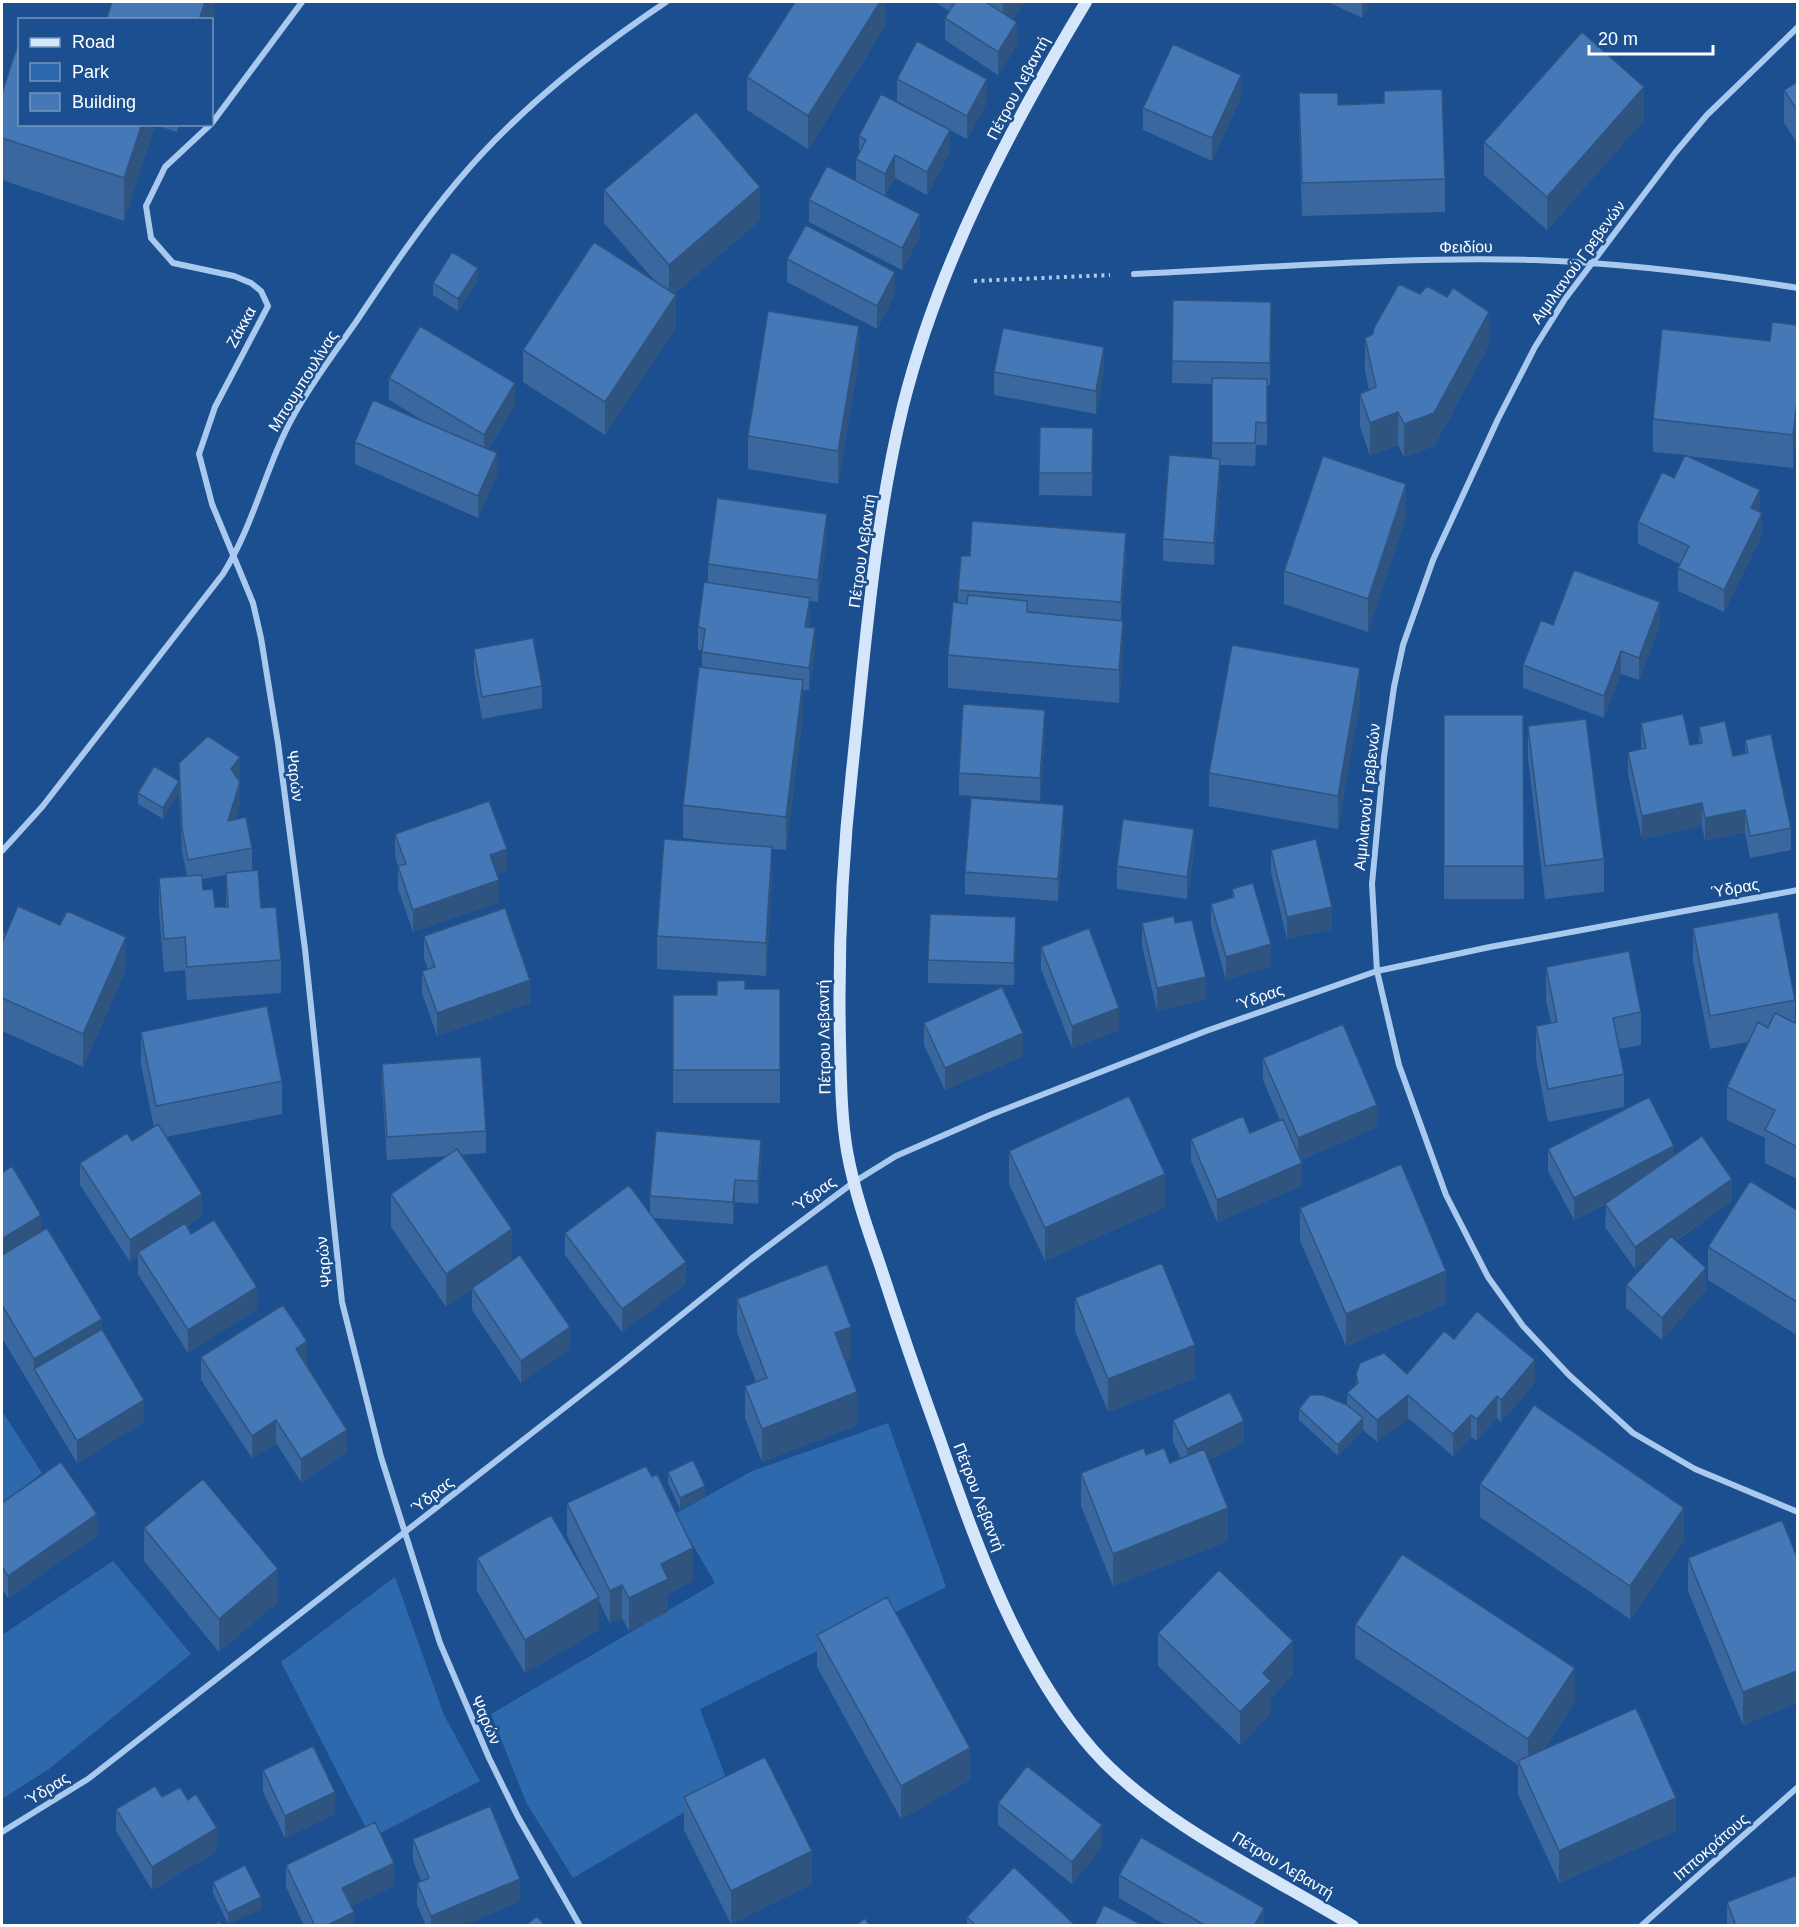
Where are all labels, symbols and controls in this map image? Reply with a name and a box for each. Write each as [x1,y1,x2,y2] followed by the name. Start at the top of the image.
[18,18,213,126] legend
[1589,18,1714,56] scale bar
[1598,29,1638,49] text: 20 m
[72,32,115,52] text: Road
[984,33,1052,143] street label: Πέτρου Λεβαντή
[72,62,110,82] text: Park
[72,92,136,112] text: Building
[1528,197,1628,327] street label: Αιμιλιανού Γρεβενών
[1439,238,1493,256] street label: Φειδίου
[223,304,259,350] street label: Ζάκκα
[265,327,341,435] street label: Μπουμπουλίνας
[846,493,878,609] street label: Πέτρου Λεβαντή
[1351,723,1383,871] street label: Αιμιλιανού Γρεβενών
[283,749,307,803] street label: Ψαρών
[1710,875,1761,901] street label: Ύδρας
[814,979,834,1095] street label: Πέτρου Λεβαντή
[1234,981,1286,1013] street label: Ύδρας
[789,1173,839,1215] street label: Ύδρας
[313,1235,335,1289] street label: Ψαρών
[950,1440,1008,1554] street label: Πέτρου Λεβαντή
[408,1473,457,1517] street label: Ύδρας
[468,1693,504,1747] street label: Ψαρών
[22,1769,72,1809] street label: Ύδρας
[1670,1810,1752,1884] street label: Ιπποκράτους
[1229,1828,1337,1902] street label: Πέτρου Λεβαντή

